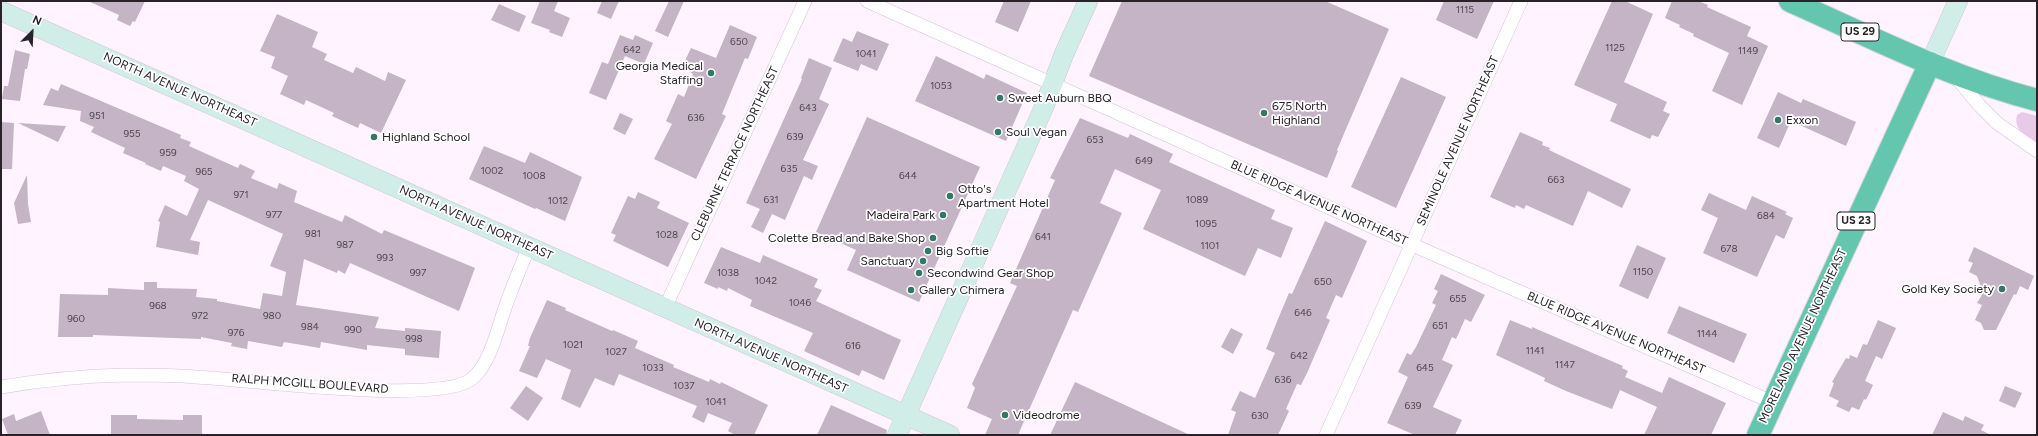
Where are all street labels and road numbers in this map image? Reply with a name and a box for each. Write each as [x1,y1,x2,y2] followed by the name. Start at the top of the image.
[1841,23,1879,41] road number: US 29
[101,50,259,130] street label: NORTH AVENUE NORTHEAST
[1414,54,1502,228] street label: SEMINOLE AVENUE NORTHEAST
[688,64,782,244] street label: CLEBURNE TERRACE NORTHEAST
[1228,157,1410,249] street label: BLUE RIDGE AVENUE NORTHEAST
[397,183,555,263] street label: NORTH AVENUE NORTHEAST
[1837,212,1875,230] road number: US 23
[1756,247,1850,425] street label: MORELAND AVENUE NORTHEAST
[1525,289,1707,377] street label: BLUE RIDGE AVENUE NORTHEAST
[692,316,850,396] street label: NORTH AVENUE NORTHEAST
[231,371,389,397] street label: RALPH MCGILL BOULEVARD

